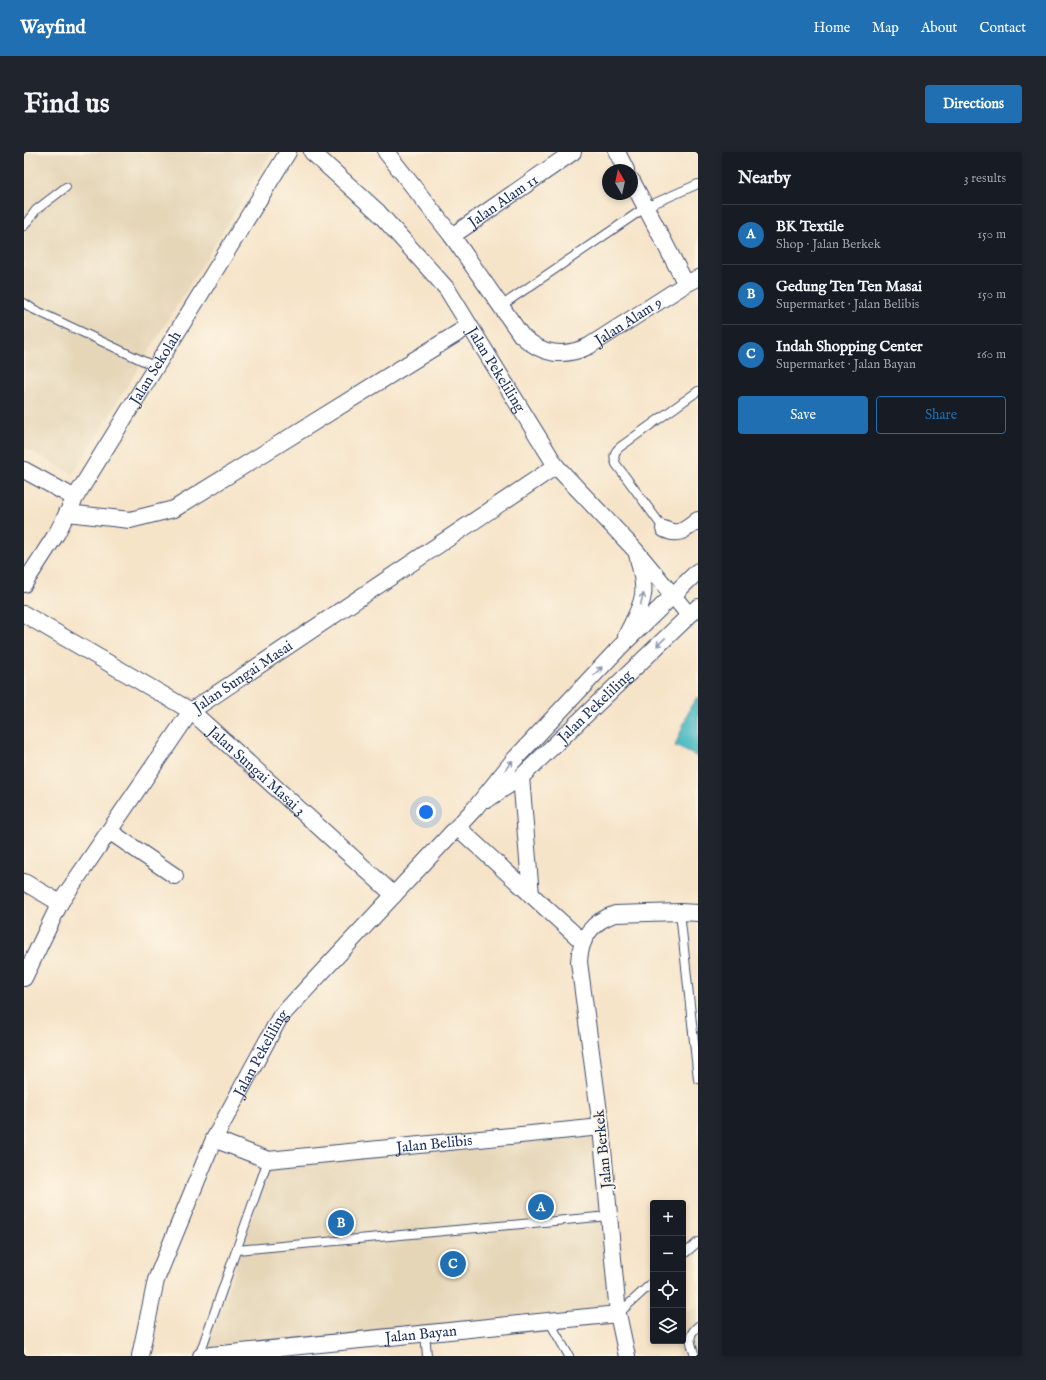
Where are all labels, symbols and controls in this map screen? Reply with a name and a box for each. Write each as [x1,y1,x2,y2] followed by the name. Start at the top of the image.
[20,16,86,40] text: Wayfind
[814,19,850,37] text: Home
[872,19,899,37] text: Map
[921,19,957,37] text: About
[979,19,1026,37] text: Contact
[925,85,1022,123] button: Directions
[24,87,110,122] text: Find us
[602,164,638,200] north arrow
[738,168,791,189] text: Nearby
[463,170,542,233] street label: Jalan Alam 11
[964,170,1006,187] text: 3 results
[776,217,844,236] text: BK Textile
[747,226,755,243] text: A
[977,226,1006,243] text: 150 m
[776,236,881,253] text: Shop · Jalan Berkek
[776,277,922,296] text: Gedung Ten Ten Masai
[747,286,755,303] text: B
[977,286,1006,303] text: 150 m
[589,292,665,351] street label: Jalan Alam 9
[776,296,919,313] text: Supermarket · Jalan Belibis
[462,322,530,416] street label: Jalan Pekeliling
[124,327,185,410] street label: Jalan Sekolah
[776,337,923,356] text: Indah Shopping Center
[746,346,756,363] text: C
[976,346,1006,363] text: 160 m
[776,356,916,373] text: Supermarket · Jalan Bayan
[738,396,868,434] button: Save
[876,396,1006,434] button: Share
[639,593,646,606] one-way arrow
[188,636,296,718] street label: Jalan Sungai Masai
[656,637,666,647] one-way arrow
[552,665,637,748] street label: Jalan Pekeliling
[593,666,603,676] one-way arrow
[203,720,309,820] street label: Jalan Sungai Masai 3
[505,760,513,771] one-way arrow
[416,802,436,822] your location
[228,1004,293,1102] street label: Jalan Pekeliling
[589,1108,617,1191] street label: Jalan Berkek
[393,1130,473,1157] street label: Jalan Belibis
[528,1192,554,1222] pin: A
[650,1200,686,1344] map controls
[650,1200,686,1236] button: +
[328,1208,354,1238] pin: B
[650,1236,686,1272] button: −
[440,1249,466,1279] pin: C
[650,1272,686,1308] button: locate
[650,1308,686,1344] button: layers
[382,1321,458,1347] street label: Jalan Bayan

